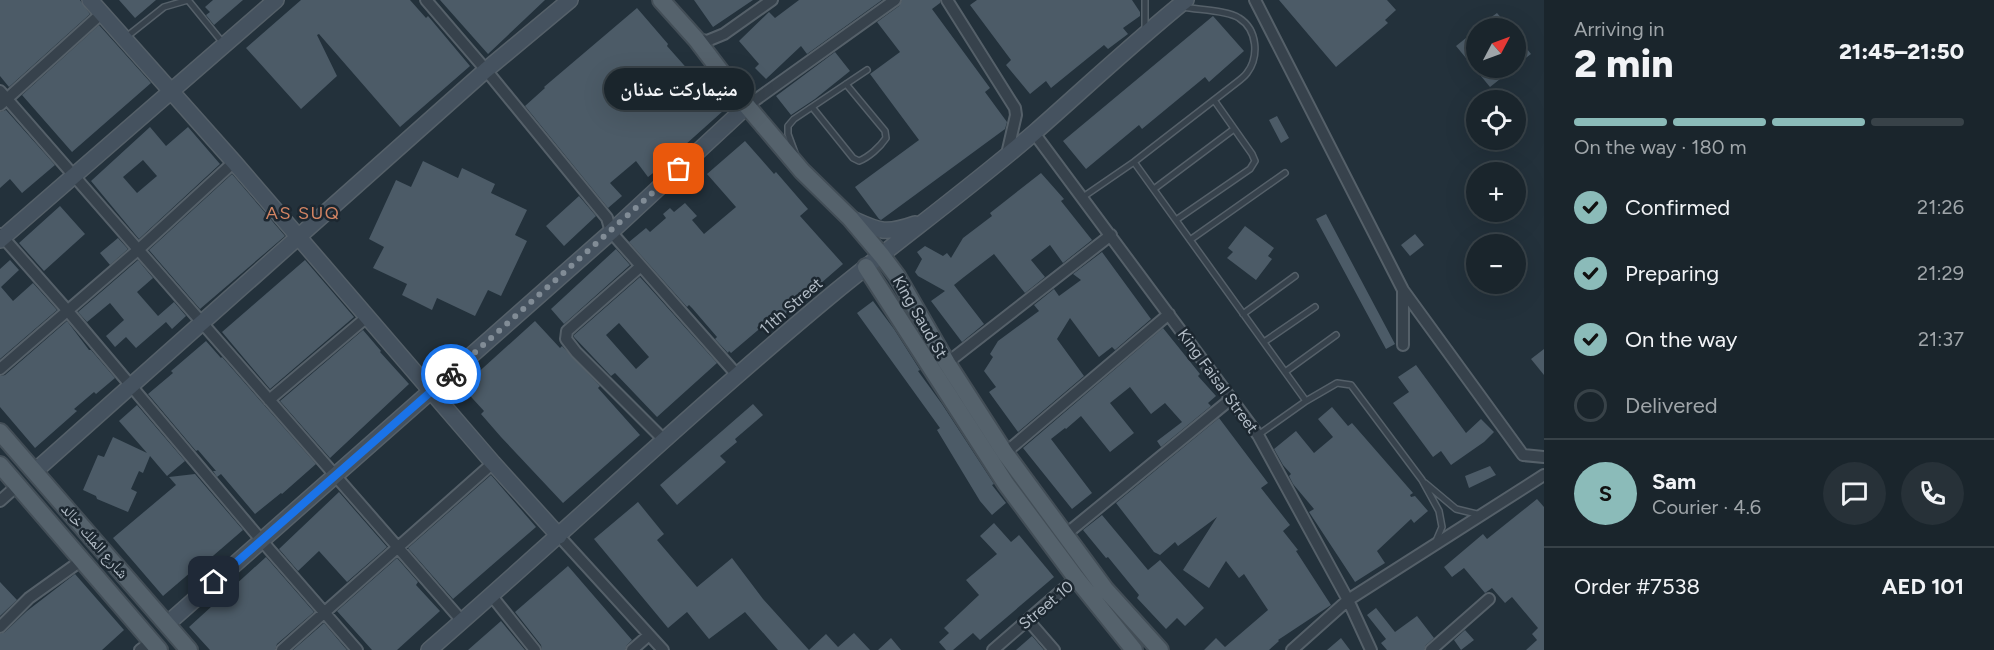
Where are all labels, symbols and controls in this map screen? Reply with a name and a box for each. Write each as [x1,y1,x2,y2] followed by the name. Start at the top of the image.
[1574,17,1664,41] text: Arriving in
[1466,18,1526,78] north arrow
[1466,18,1526,294] map controls
[1839,38,1964,65] text: 21:45–21:50
[1574,40,1674,87] text: 2 min
[604,67,754,109] callout: منيماركت عدنان
[620,77,738,101] text: منيماركت عدنان
[1466,90,1526,150] button: locate
[1574,135,1747,159] text: On the way · 180 m
[653,143,704,194] pin
[662,152,695,185] icon: bag
[1466,162,1526,222] button: +
[1574,191,1607,224] icon: check
[1625,194,1730,221] text: Confirmed
[1917,195,1964,219] text: 21:26
[266,202,340,224] district label: AS SUQ
[1466,234,1526,294] button: −
[1574,257,1607,290] icon: check
[1625,260,1719,287] text: Preparing
[1917,261,1964,285] text: 21:29
[889,272,951,362] street label: King Saud St
[756,274,826,338] street label: 11th Street
[1574,323,1607,356] icon: check
[1174,325,1262,437] street label: King Faisal Street
[1625,326,1737,353] text: On the way
[1918,327,1964,351] text: 21:37
[421,344,481,404] courier
[435,358,468,391] icon: bike
[1625,392,1718,419] text: Delivered
[1823,462,1886,525] button: chat
[1901,462,1964,525] button: phone
[1652,468,1696,495] text: Sam
[1599,480,1612,507] text: S
[1652,495,1761,519] text: Courier · 4.6
[57,500,133,583] street label: شارع الملك خالد
[188,556,239,607] pin
[197,565,230,598] icon: home
[1574,573,1700,600] text: Order #7538
[1882,573,1964,600] text: AED 101
[1015,577,1077,633] street label: Street 10

